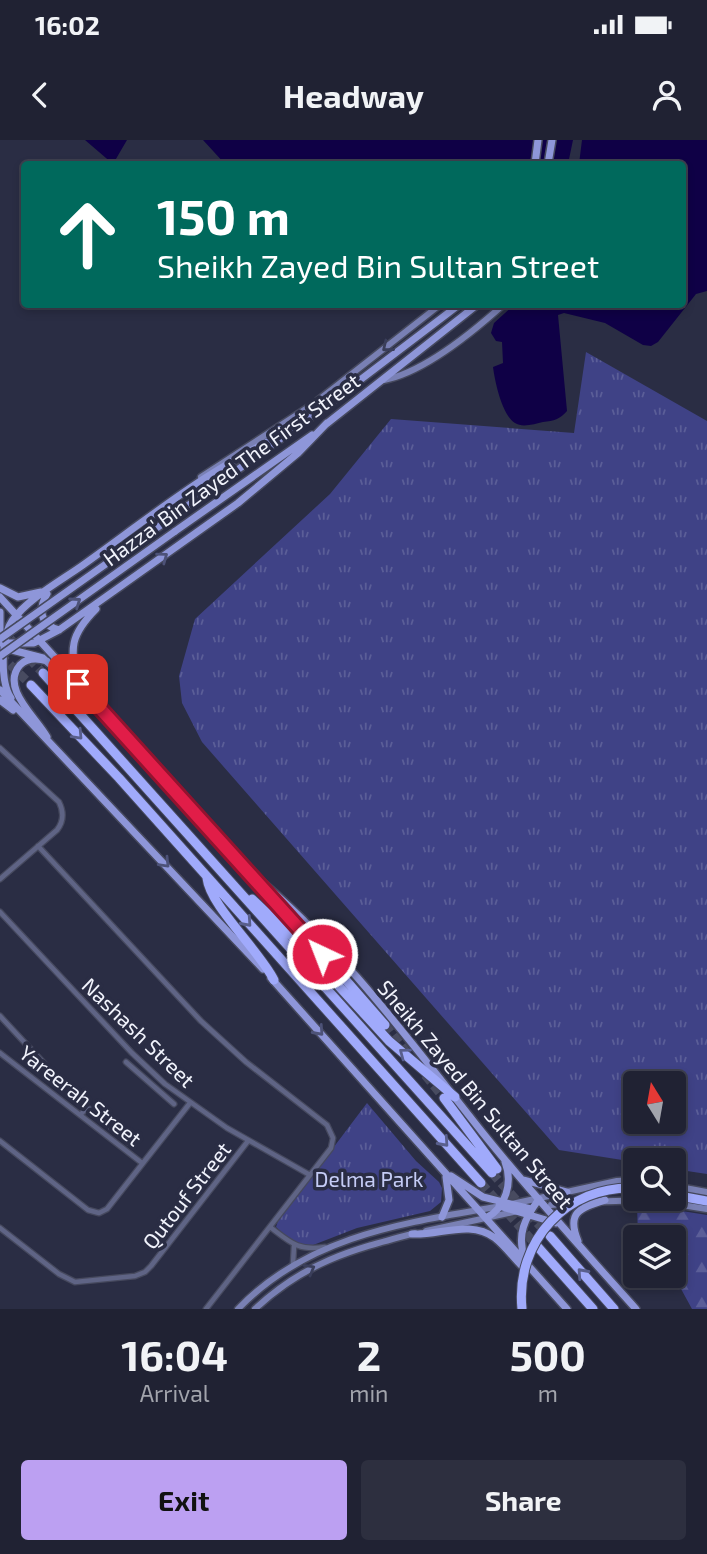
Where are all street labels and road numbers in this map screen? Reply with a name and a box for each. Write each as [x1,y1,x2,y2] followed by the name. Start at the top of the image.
[98,367,364,571] street label: Hazza' Bin Zayed The First Street
[78,972,200,1092] street label: Nashash Street
[373,975,579,1213] street label: Sheikh Zayed Bin Sultan Street
[15,1040,147,1150] street label: Yareerah Street
[137,1137,236,1254] street label: Qutouf Street

